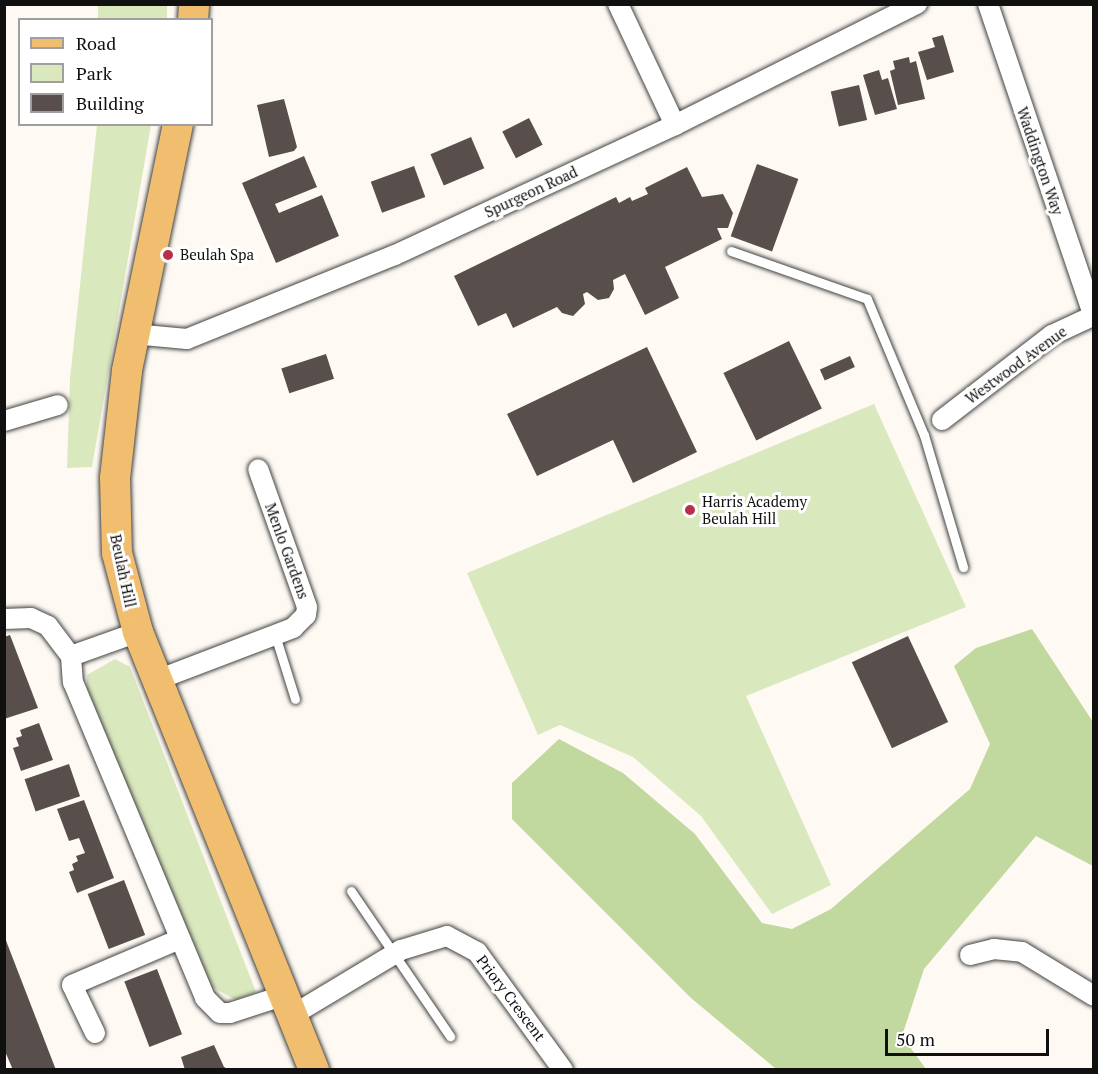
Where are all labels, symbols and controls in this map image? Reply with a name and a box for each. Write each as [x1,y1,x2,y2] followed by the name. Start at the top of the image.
[18,18,213,126] legend
[76,31,116,55] text: Road
[76,61,112,85] text: Park
[76,91,144,115] text: Building
[1013,105,1067,217] street label: Waddington Way
[482,163,580,221] street label: Spurgeon Road
[180,246,254,264] place label: Beulah Spa
[161,248,175,262] marker: Beulah Spa
[962,322,1070,408] street label: Westwood Avenue
[702,492,807,527] place label: Harris Academy Beulah Hill
[261,501,313,601] street label: Menlo Gardens
[683,503,697,517] marker: Harris Academy Beulah Hill
[106,533,140,609] street label: Beulah Hill
[473,951,549,1045] street label: Priory Crescent
[888,1017,1052,1055] scale bar
[896,1027,935,1051] text: 50 m

